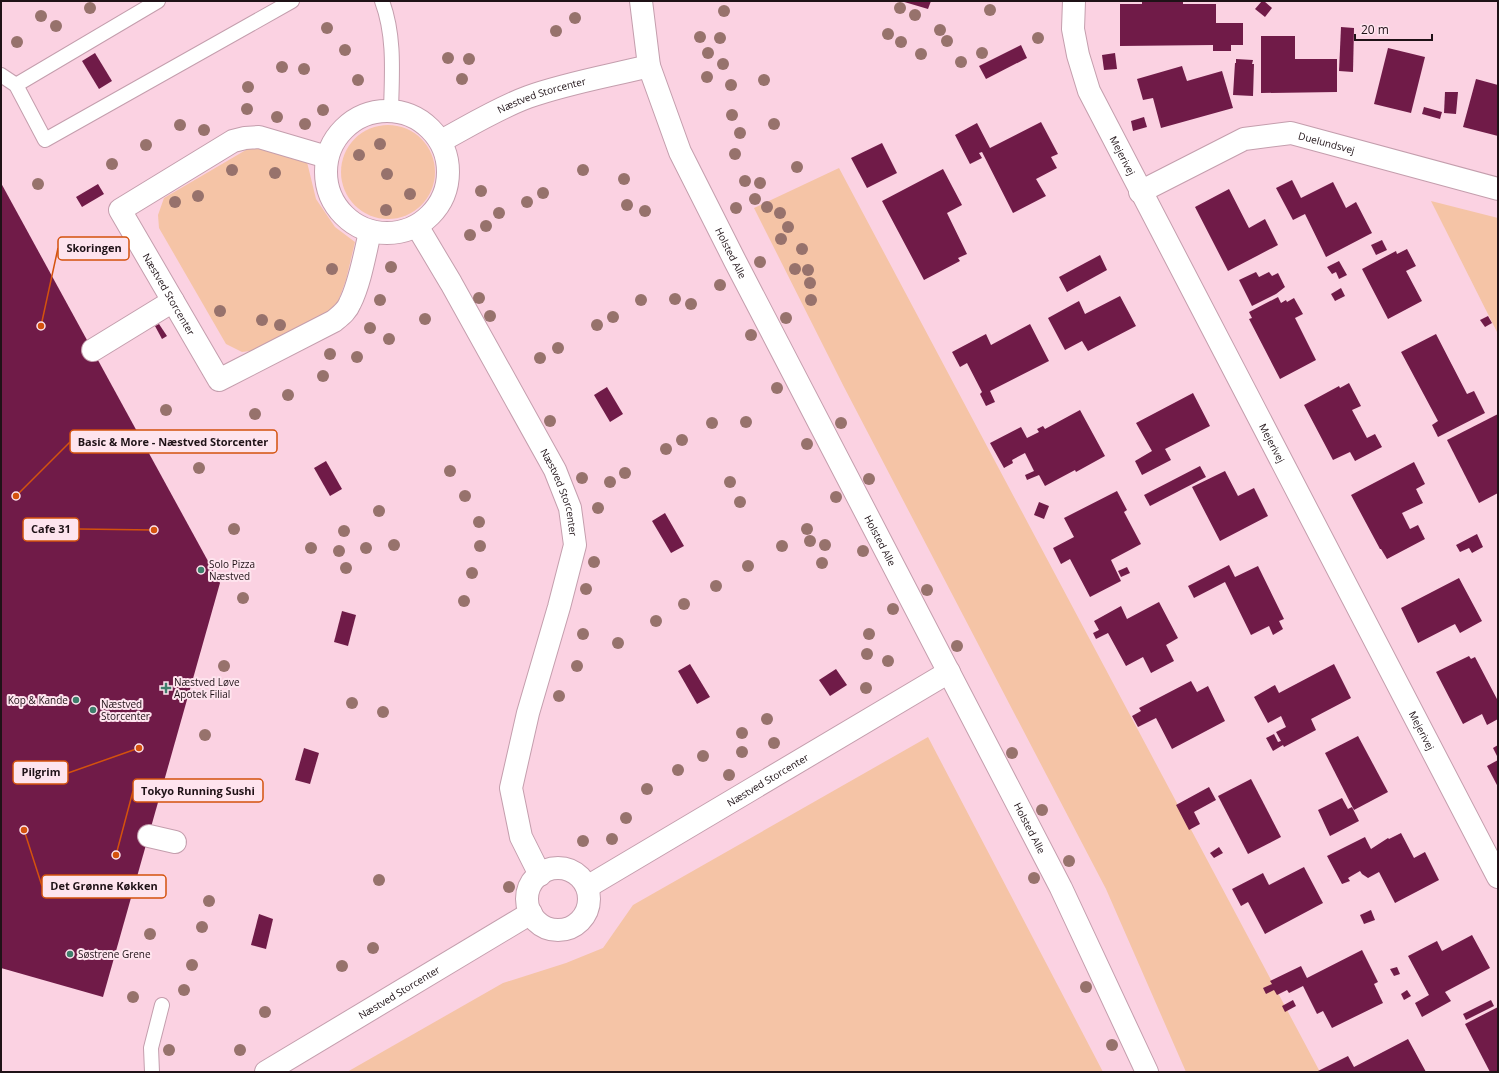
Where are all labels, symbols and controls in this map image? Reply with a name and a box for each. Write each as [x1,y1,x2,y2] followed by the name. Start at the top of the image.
[1355,16,1432,42] scale bar
[1361,21,1389,38] text: 20 m
[495,74,587,117] street label: Næstved Storcenter
[1297,128,1356,157] street label: Duelundsvej
[1107,134,1139,178] street label: Mejerivej
[712,225,750,281] street label: Holsted Alle
[58,237,129,260] callout: Skoringen
[66,240,122,255] text: Skoringen
[140,250,198,338] street label: Næstved Storcenter
[1256,421,1288,465] street label: Mejerivej
[70,430,277,453] callout: Basic & More - Næstved Storcenter
[78,434,268,449] text: Basic & More - Næstved Storcenter
[537,446,581,537] street label: Næstved Storcenter
[861,513,900,569] street label: Holsted Alle
[23,518,79,541] callout: Cafe 31
[31,521,71,536] text: Cafe 31
[209,557,255,583] place label: Solo Pizza Næstved
[196,565,206,575] marker: Solo Pizza Næstved
[174,675,240,701] place label: Næstved Løve Apotek Filial
[161,683,171,693] marker: Næstved Løve Apotek Filial
[8,693,68,707] place label: Kop & Kande
[71,695,81,705] marker: Kop & Kande
[101,697,150,723] place label: Næstved Storcenter
[88,705,98,715] marker: Næstved Storcenter
[1406,708,1438,753] street label: Mejerivej
[724,750,811,809] street label: Næstved Storcenter
[13,761,68,784] callout: Pilgrim
[22,764,61,779] text: Pilgrim
[133,779,263,802] callout: Tokyo Running Sushi
[141,783,255,798] text: Tokyo Running Sushi
[1011,800,1049,856] street label: Holsted Alle
[42,875,166,898] callout: Det Grønne Køkken
[50,878,158,893] text: Det Grønne Køkken
[78,947,151,961] place label: Søstrene Grene
[65,949,75,959] marker: Søstrene Grene
[355,962,442,1022] street label: Næstved Storcenter

